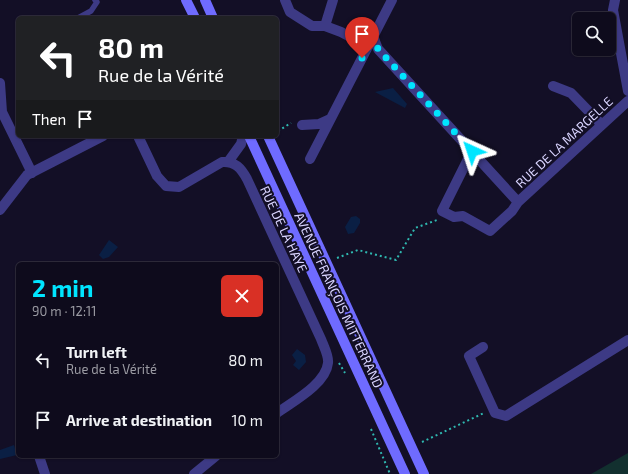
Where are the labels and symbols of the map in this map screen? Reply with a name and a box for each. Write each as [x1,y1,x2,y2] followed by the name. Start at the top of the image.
[345,17,379,58] pin
[512,93,616,191] street label: RUE DE LA MARGELLE
[451,130,493,172] position arrow
[257,183,311,275] street label: RUE DE LA HAYE
[290,210,387,391] street label: AVENUE FRANÇOIS MITTERRAND

